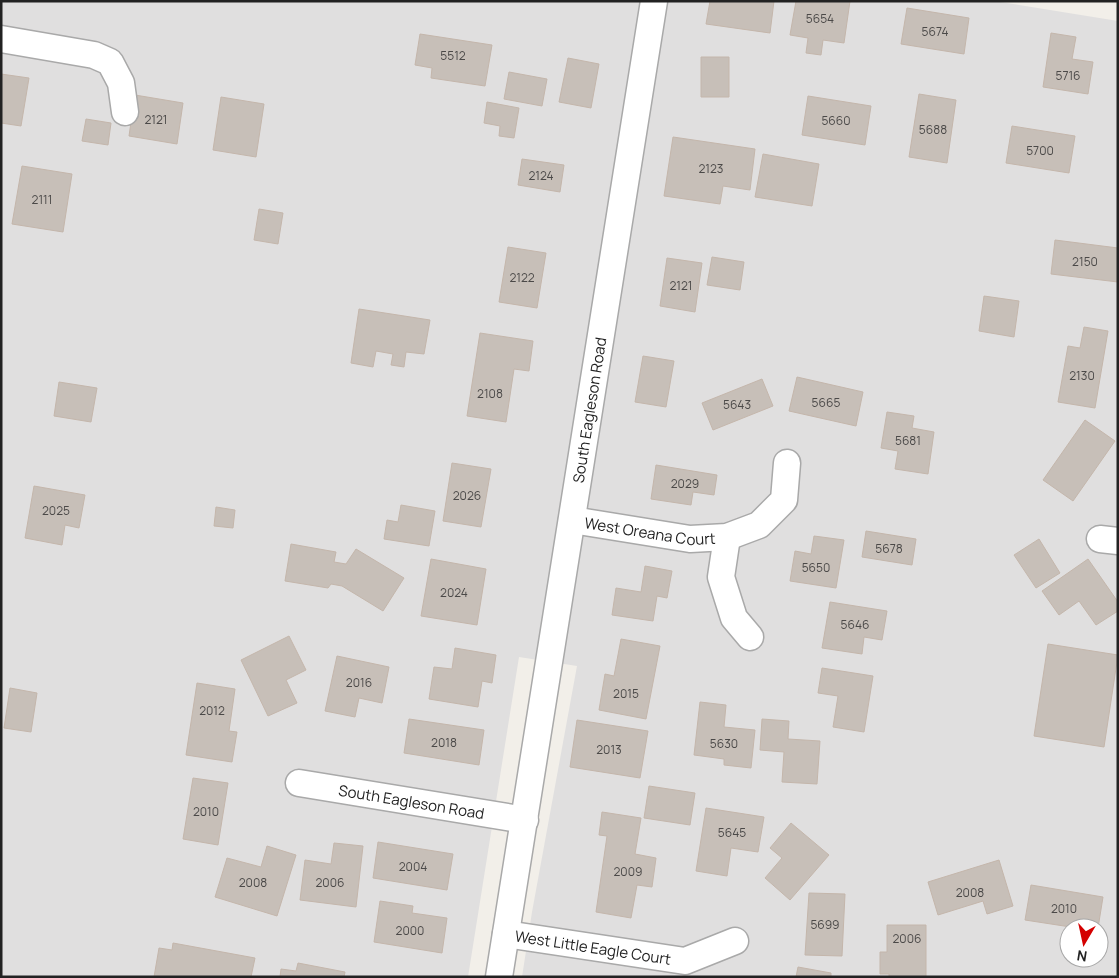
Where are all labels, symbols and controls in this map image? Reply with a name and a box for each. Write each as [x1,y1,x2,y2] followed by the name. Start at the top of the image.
[806,10,834,27] house number: 5654
[922,23,949,40] house number: 5674
[440,47,466,64] house number: 5512
[1055,67,1081,84] house number: 5716
[144,111,168,128] house number: 2121
[821,112,851,129] house number: 5660
[919,121,947,138] house number: 5688
[1026,142,1054,159] house number: 5700
[699,160,724,177] house number: 2123
[528,167,554,184] house number: 2124
[32,191,52,208] house number: 2111
[1072,253,1098,270] house number: 2150
[509,269,535,286] house number: 2122
[669,277,693,294] house number: 2121
[567,336,611,485] street label: South Eagleson Road
[1069,367,1095,384] house number: 2130
[477,385,503,402] house number: 2108
[812,394,840,411] house number: 5665
[723,396,751,413] house number: 5643
[895,432,921,449] house number: 5681
[671,475,699,492] house number: 2029
[453,487,481,504] house number: 2026
[42,502,70,519] house number: 2025
[583,512,716,550] street label: West Oreana Court
[875,540,903,557] house number: 5678
[802,559,830,576] house number: 5650
[440,584,468,601] house number: 2024
[841,616,869,633] house number: 5646
[346,674,372,691] house number: 2016
[613,685,639,702] house number: 2015
[199,702,225,719] house number: 2012
[431,734,457,751] house number: 2018
[710,735,738,752] house number: 5630
[596,741,622,758] house number: 2013
[337,779,486,824] street label: South Eagleson Road
[193,803,219,820] house number: 2010
[718,824,746,841] house number: 5645
[399,858,427,875] house number: 2004
[614,863,642,880] house number: 2009
[239,874,267,891] house number: 2008
[316,874,344,891] house number: 2006
[956,884,984,901] house number: 2008
[1051,900,1077,917] house number: 2010
[810,916,840,933] house number: 5699
[1059,918,1109,968] north arrow
[396,922,424,939] house number: 2000
[514,925,672,969] street label: West Little Eagle Court
[893,930,921,947] house number: 2006
[1075,946,1088,967] text: N

